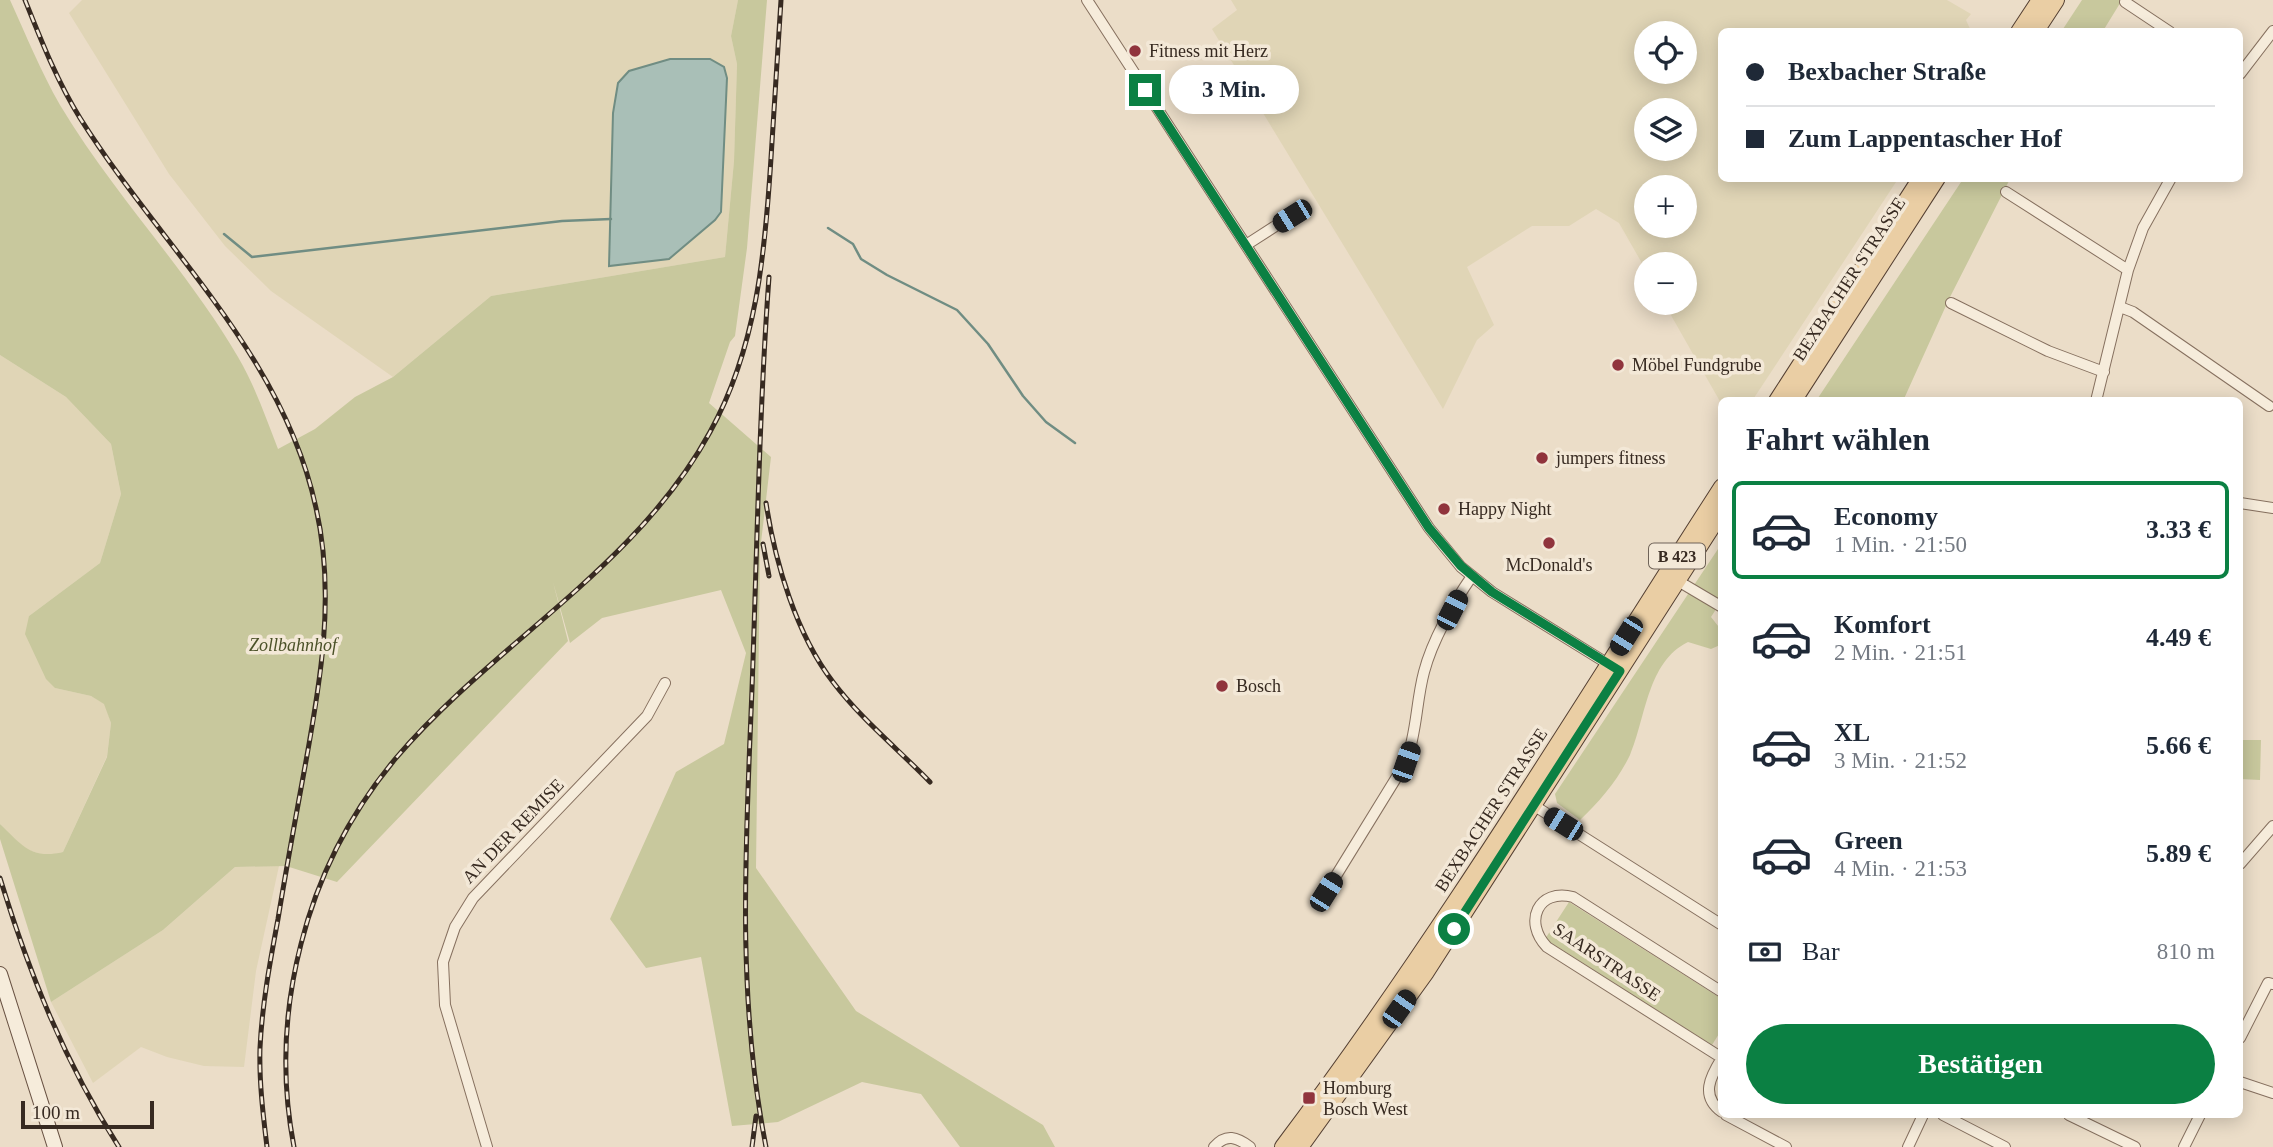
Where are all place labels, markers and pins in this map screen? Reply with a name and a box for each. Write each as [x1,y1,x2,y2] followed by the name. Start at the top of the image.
[1149,41,1268,61] place label: Fitness mit Herz
[1127,43,1143,59] marker: Fitness mit Herz
[1632,355,1762,375] place label: Möbel Fundgrube
[1610,357,1626,373] marker: Möbel Fundgrube
[1555,448,1666,468] place label: jumpers fitness
[1534,450,1550,466] marker: jumpers fitness
[1458,499,1552,519] place label: Happy Night
[1436,501,1452,517] marker: Happy Night
[1541,535,1557,551] marker: McDonald's
[1505,555,1593,575] place label: McDonald's
[1236,676,1281,696] place label: Bosch
[1214,678,1230,694] marker: Bosch
[1323,1078,1408,1119] place label: Homburg Bosch West
[1301,1090,1317,1106] marker: Homburg Bosch West

